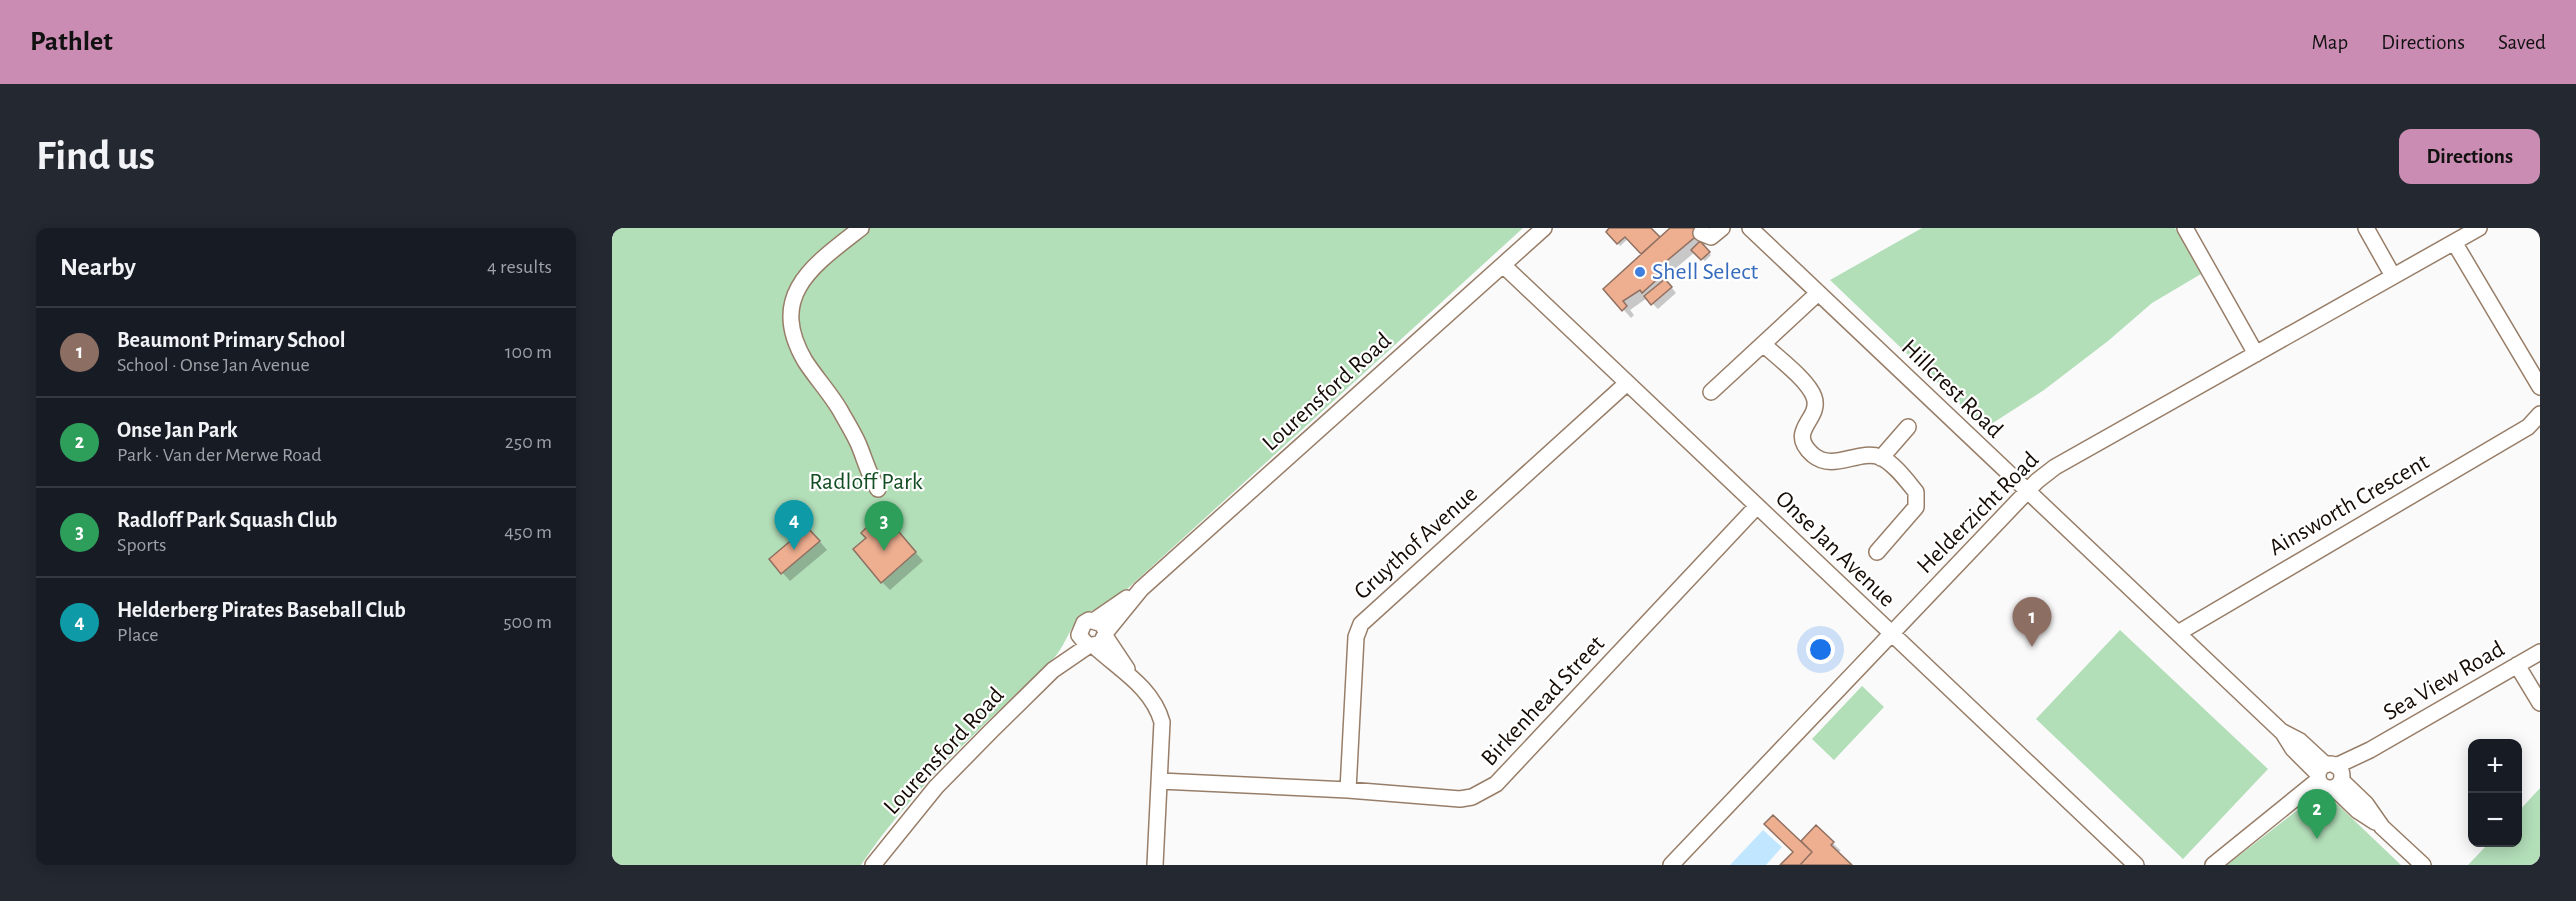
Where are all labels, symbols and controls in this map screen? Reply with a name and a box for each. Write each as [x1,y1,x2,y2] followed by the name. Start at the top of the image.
[30,28,113,56] text: Pathlet
[2312,32,2348,53] text: Map
[2381,32,2465,53] text: Directions
[2498,32,2546,53] text: Saved
[2399,129,2540,184] button: Directions
[36,135,155,177] text: Find us
[60,254,136,280] text: Nearby
[487,257,552,277] text: 4 results
[1652,260,1759,284] place label: Shell Select
[1633,265,1647,279] marker: Shell Select
[1258,328,1396,456] street label: Lourensford Road
[117,329,346,351] text: Beaumont Primary School
[1897,335,2007,443] street label: Hillcrest Road
[76,342,83,362] text: 1
[505,342,552,362] text: 100 m
[117,355,310,375] text: School · Onse Jan Avenue
[117,419,238,441] text: Onse Jan Park
[75,432,84,452] text: 2
[505,432,552,452] text: 250 m
[117,445,322,465] text: Park · Van der Merwe Road
[1913,448,2043,578] street label: Helderzicht Road
[2265,449,2433,560] street label: Ainsworth Crescent
[809,470,923,494] park label: Radloff Park
[1350,482,1482,604] street label: Gruythof Avenue
[1771,486,1899,612] street label: Onse Jan Avenue
[774,500,813,550] pin: 4
[864,502,904,551] pin: 3
[117,509,337,531] text: Radloff Park Squash Club
[75,522,84,542] text: 3
[504,522,552,542] text: 450 m
[117,535,166,555] text: Sports
[2012,598,2052,647] pin: 1
[117,599,406,621] text: Helderberg Pirates Baseball Club
[74,612,85,632] text: 4
[503,612,552,632] text: 500 m
[117,625,158,645] text: Place
[1477,631,1609,771] street label: Birkenhead Street
[1806,635,1835,664] your location
[2379,637,2509,725] street label: Sea View Road
[879,683,1009,819] street label: Lourensford Road
[2468,739,2522,847] map controls
[2468,739,2522,793] button: +
[2298,790,2336,839] pin: 2
[2468,793,2522,847] button: −

